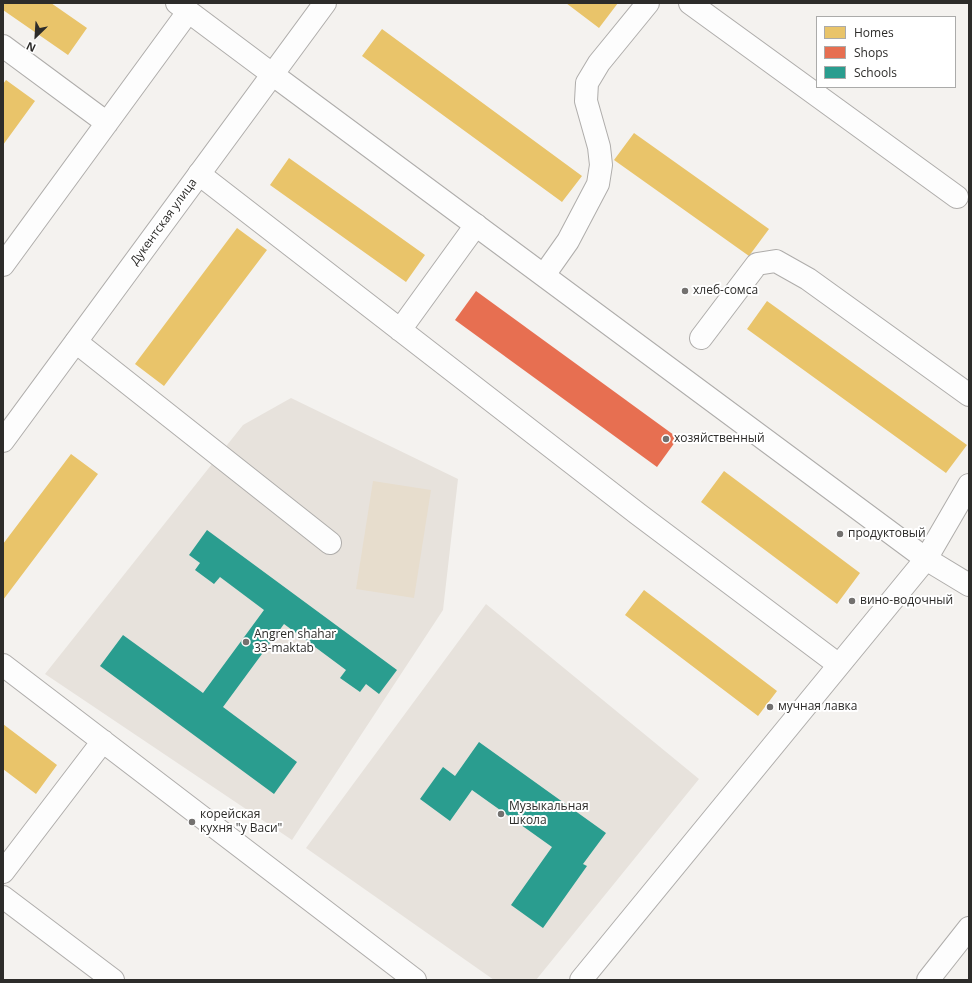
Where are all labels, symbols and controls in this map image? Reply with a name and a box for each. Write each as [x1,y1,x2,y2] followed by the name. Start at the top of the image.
[16,16,56,56] north arrow
[816,16,956,88] legend
[854,24,894,41] text: Homes
[23,39,38,56] text: N
[854,44,888,61] text: Shops
[854,64,897,81] text: Schools
[128,176,200,268] street label: Дукентская улица
[693,284,758,298] place label: хлеб-сомса
[680,286,690,296] marker: хлеб-сомса
[674,432,765,446] place label: хозяйственный
[661,434,671,444] marker: хозяйственный
[848,527,926,541] place label: продуктовый
[835,529,845,539] marker: продуктовый
[860,594,953,608] place label: вино-водочный
[847,596,857,606] marker: вино-водочный
[254,628,336,656] place label: Angren shahar 33-maktab
[241,637,251,647] marker: Angren shahar 33-maktab
[778,700,857,714] place label: мучная лавка
[765,702,775,712] marker: мучная лавка
[509,800,589,828] place label: Музыкальная школа
[200,808,282,836] place label: корейская кухня "у Васи"
[496,809,506,819] marker: Музыкальная школа
[187,817,197,827] marker: корейская кухня "у Васи"

